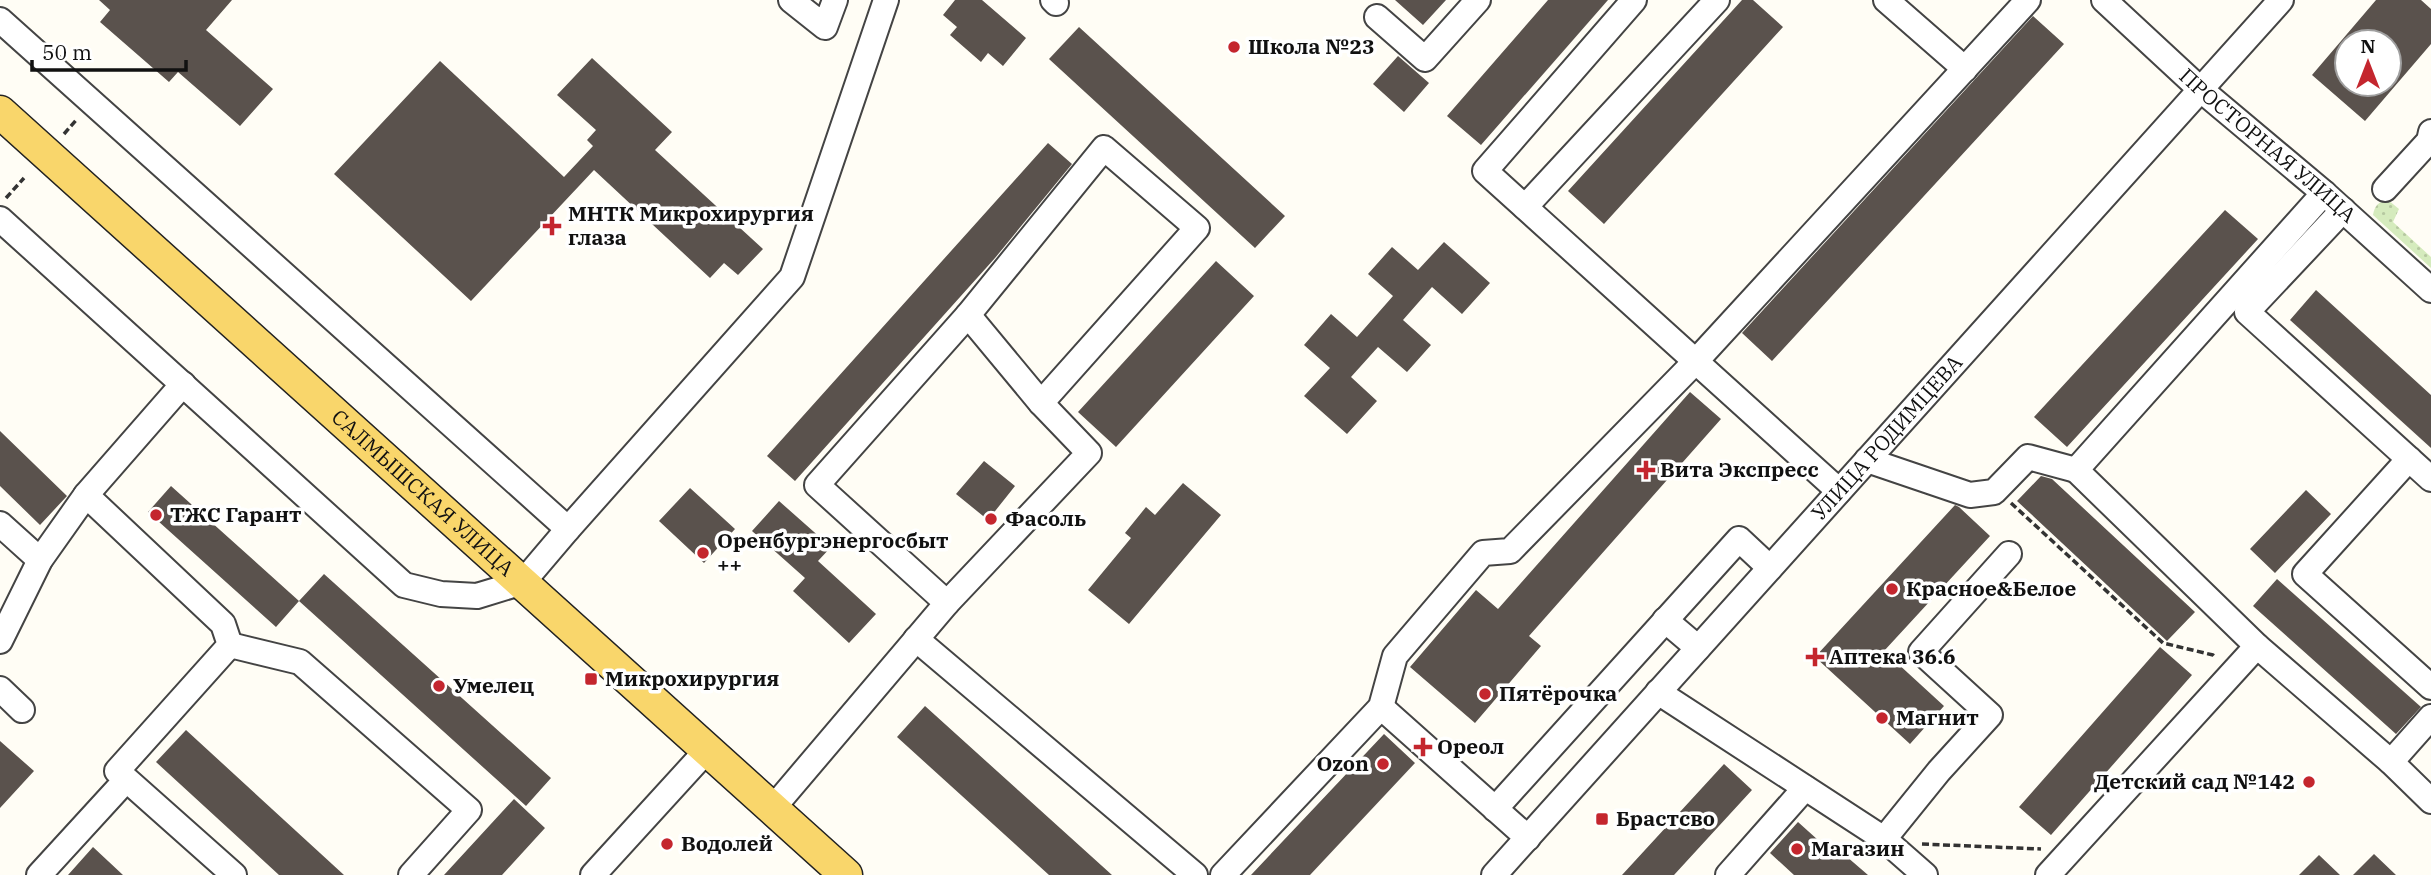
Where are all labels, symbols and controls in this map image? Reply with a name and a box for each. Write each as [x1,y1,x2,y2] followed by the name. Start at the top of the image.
[32,28,186,72] scale bar
[2333,28,2403,98] north arrow
[1248,32,1375,60] place label: Школа №23
[2360,34,2376,58] text: N
[42,38,92,66] text: 50 m
[1226,39,1242,55] marker: Школа №23
[2174,62,2363,229] street label: ПРОСТОРНАЯ УЛИЦА
[568,199,814,251] place label: МНТК Микрохирургия глаза
[542,216,562,236] marker: МНТК Микрохирургия глаза
[1805,348,1969,526] street label: УЛИЦА РОДИМЦЕВА
[326,403,521,582] street label: САЛМЫШСКАЯ УЛИЦА
[1660,455,1819,483] place label: Вита Экспресс
[1638,462,1654,478] marker: Вита Экспресс
[170,500,302,528] place label: ТЖС Гарант
[1005,504,1086,532] place label: Фасоль
[148,507,164,523] marker: ТЖС Гарант
[983,511,999,527] marker: Фасоль
[717,526,949,578] place label: Оренбургэнергосбыт ++
[695,545,711,561] marker: Оренбургэнергосбыт ++
[1906,574,2076,602] place label: Красное&Белое
[1884,581,1900,597] marker: Красное&Белое
[1829,642,1956,670] place label: Аптека 36.6
[1807,649,1823,665] marker: Аптека 36.6
[605,664,780,692] place label: Микрохирургия
[453,671,535,699] place label: Умелец
[583,671,599,687] marker: Микрохирургия
[431,678,447,694] marker: Умелец
[1499,679,1617,707] place label: Пятёрочка
[1477,686,1493,702] marker: Пятёрочка
[1896,703,1979,731] place label: Магнит
[1874,710,1890,726] marker: Магнит
[1437,732,1504,760] place label: Ореол
[1415,739,1431,755] marker: Ореол
[1316,749,1369,777] place label: Ozon
[1375,756,1391,772] marker: Ozon
[2094,767,2295,795] place label: Детский сад №142
[2301,774,2317,790] marker: Детский сад №142
[1616,804,1715,832] place label: Брастсво
[1594,811,1610,827] marker: Брастсво
[681,829,773,857] place label: Водолей
[1811,834,1904,862] place label: Магазин
[659,836,675,852] marker: Водолей
[1789,841,1805,857] marker: Магазин

